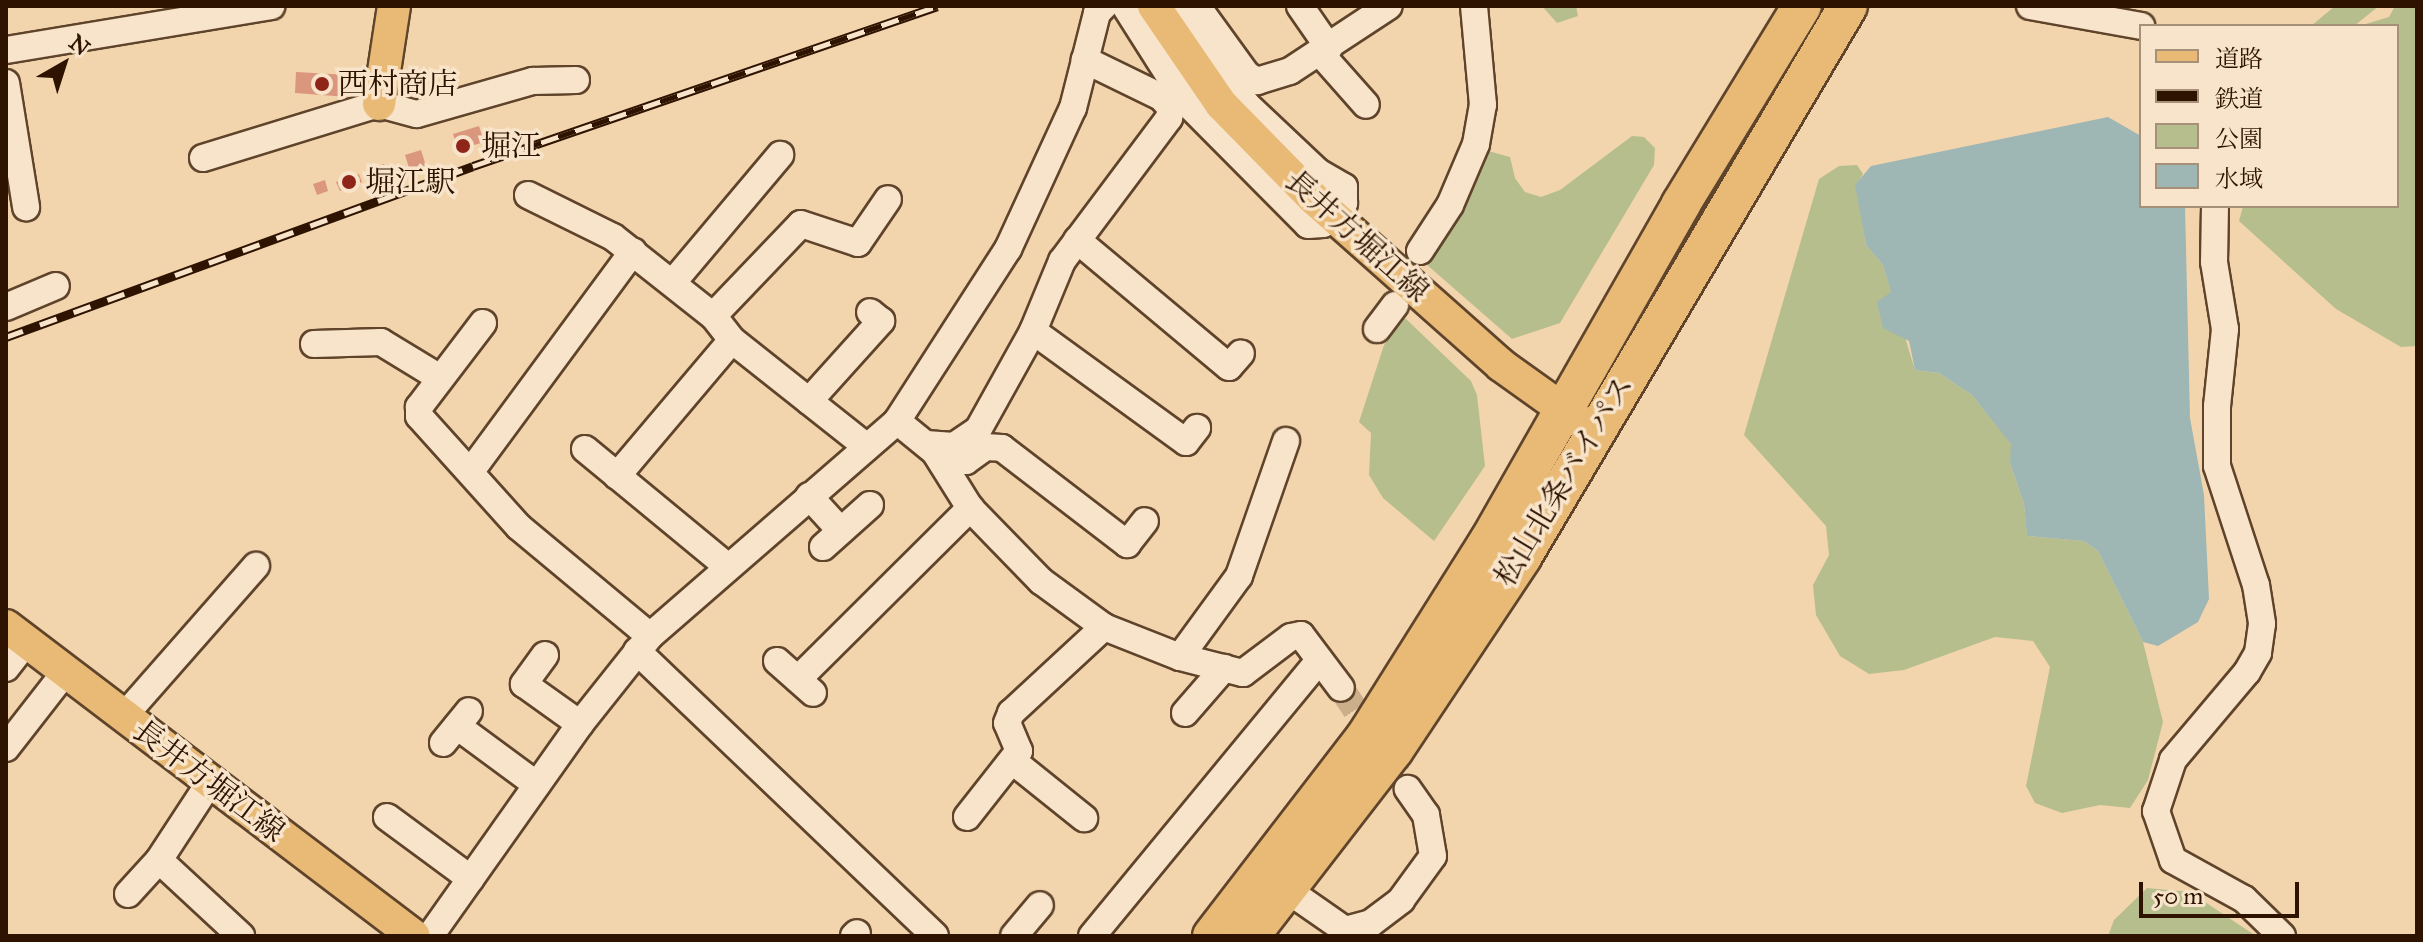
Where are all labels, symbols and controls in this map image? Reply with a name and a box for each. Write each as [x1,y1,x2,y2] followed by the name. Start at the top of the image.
[24,24,104,104] north arrow
[2139,24,2399,208] legend
[64,29,95,61] text: N
[2215,44,2263,74] text: 道路
[338,66,458,102] place label: 西村商店
[313,75,331,93] marker: 西村商店
[2215,84,2263,114] text: 鉄道
[2215,124,2263,154] text: 公園
[481,128,541,164] place label: 堀江
[452,135,474,157] marker: 堀江
[1278,162,1436,310] street label: 長井方堀江線
[365,164,455,200] place label: 堀江駅
[2215,164,2263,194] text: 水域
[340,173,358,191] marker: 堀江駅
[1487,369,1641,593] street label: 松山北条バイパス
[126,712,292,850] street label: 長井方堀江線
[2143,866,2303,916] scale bar
[2153,881,2203,911] text: 50 m

